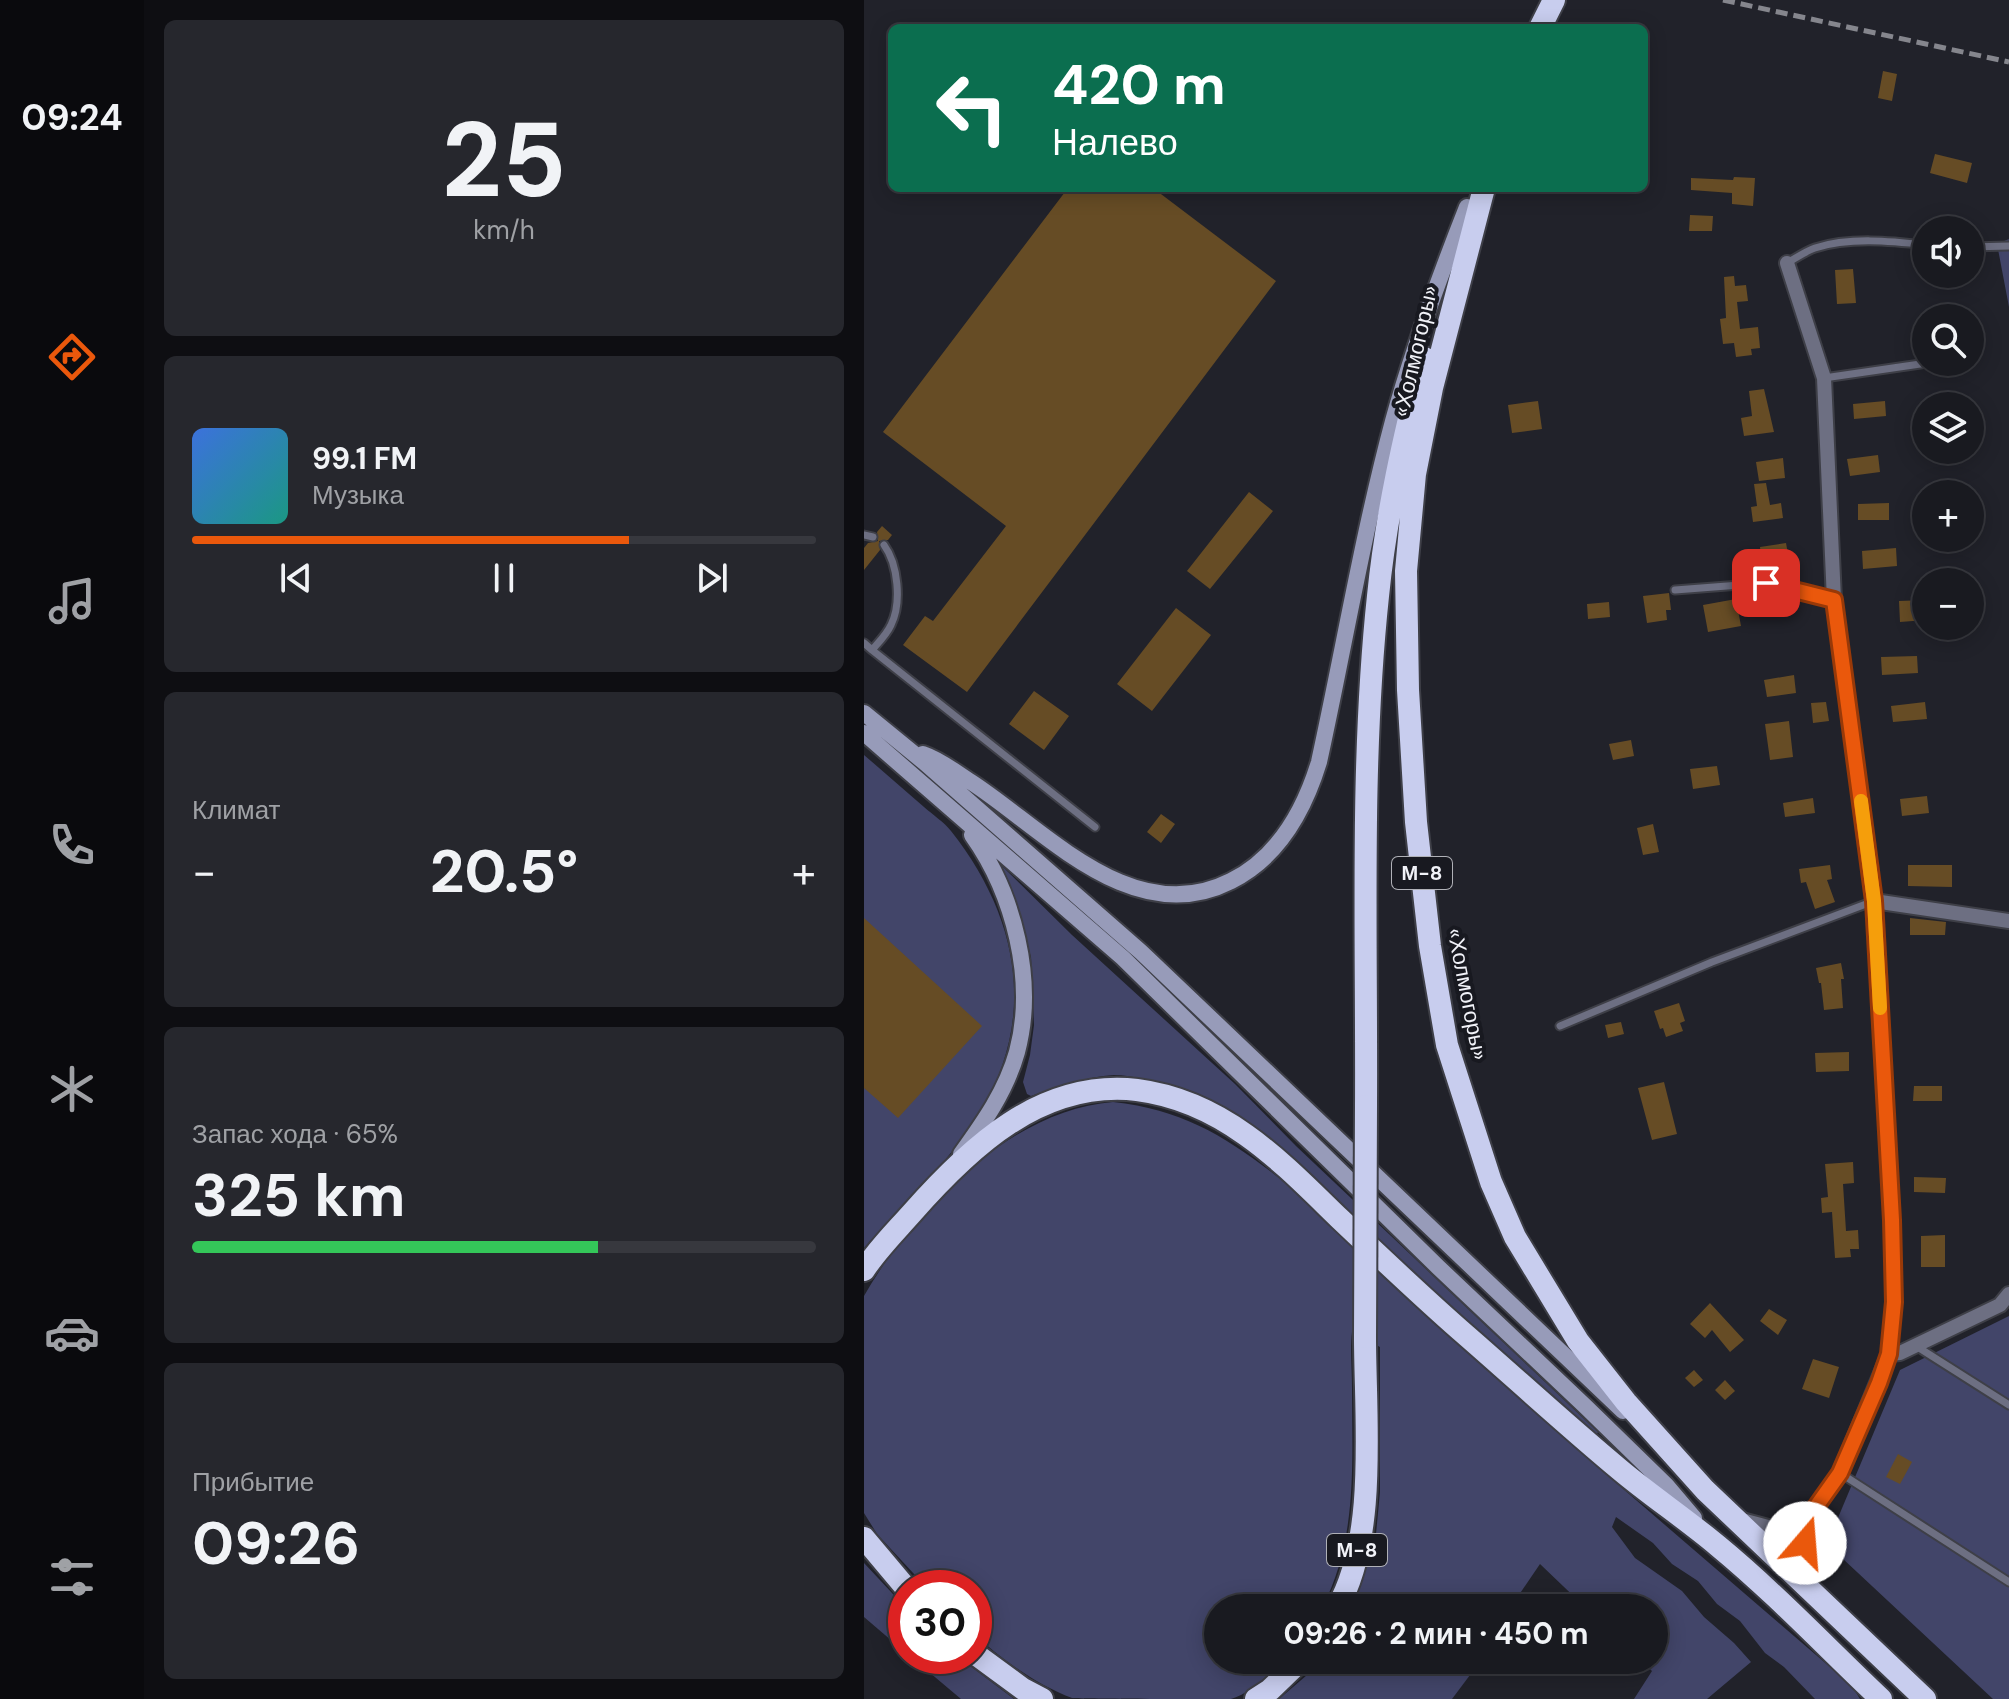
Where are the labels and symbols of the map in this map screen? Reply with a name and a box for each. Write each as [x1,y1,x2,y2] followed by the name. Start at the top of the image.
[1386,283,1445,420] street label: «Холмогоры»
[1732,549,1800,617] pin
[1392,857,1452,889] road number: М-8
[1440,926,1495,1063] street label: «Холмогоры»
[1763,1501,1847,1585] position arrow
[1327,1534,1387,1566] road number: М-8
[888,1570,992,1674] speed limit sign: 30

